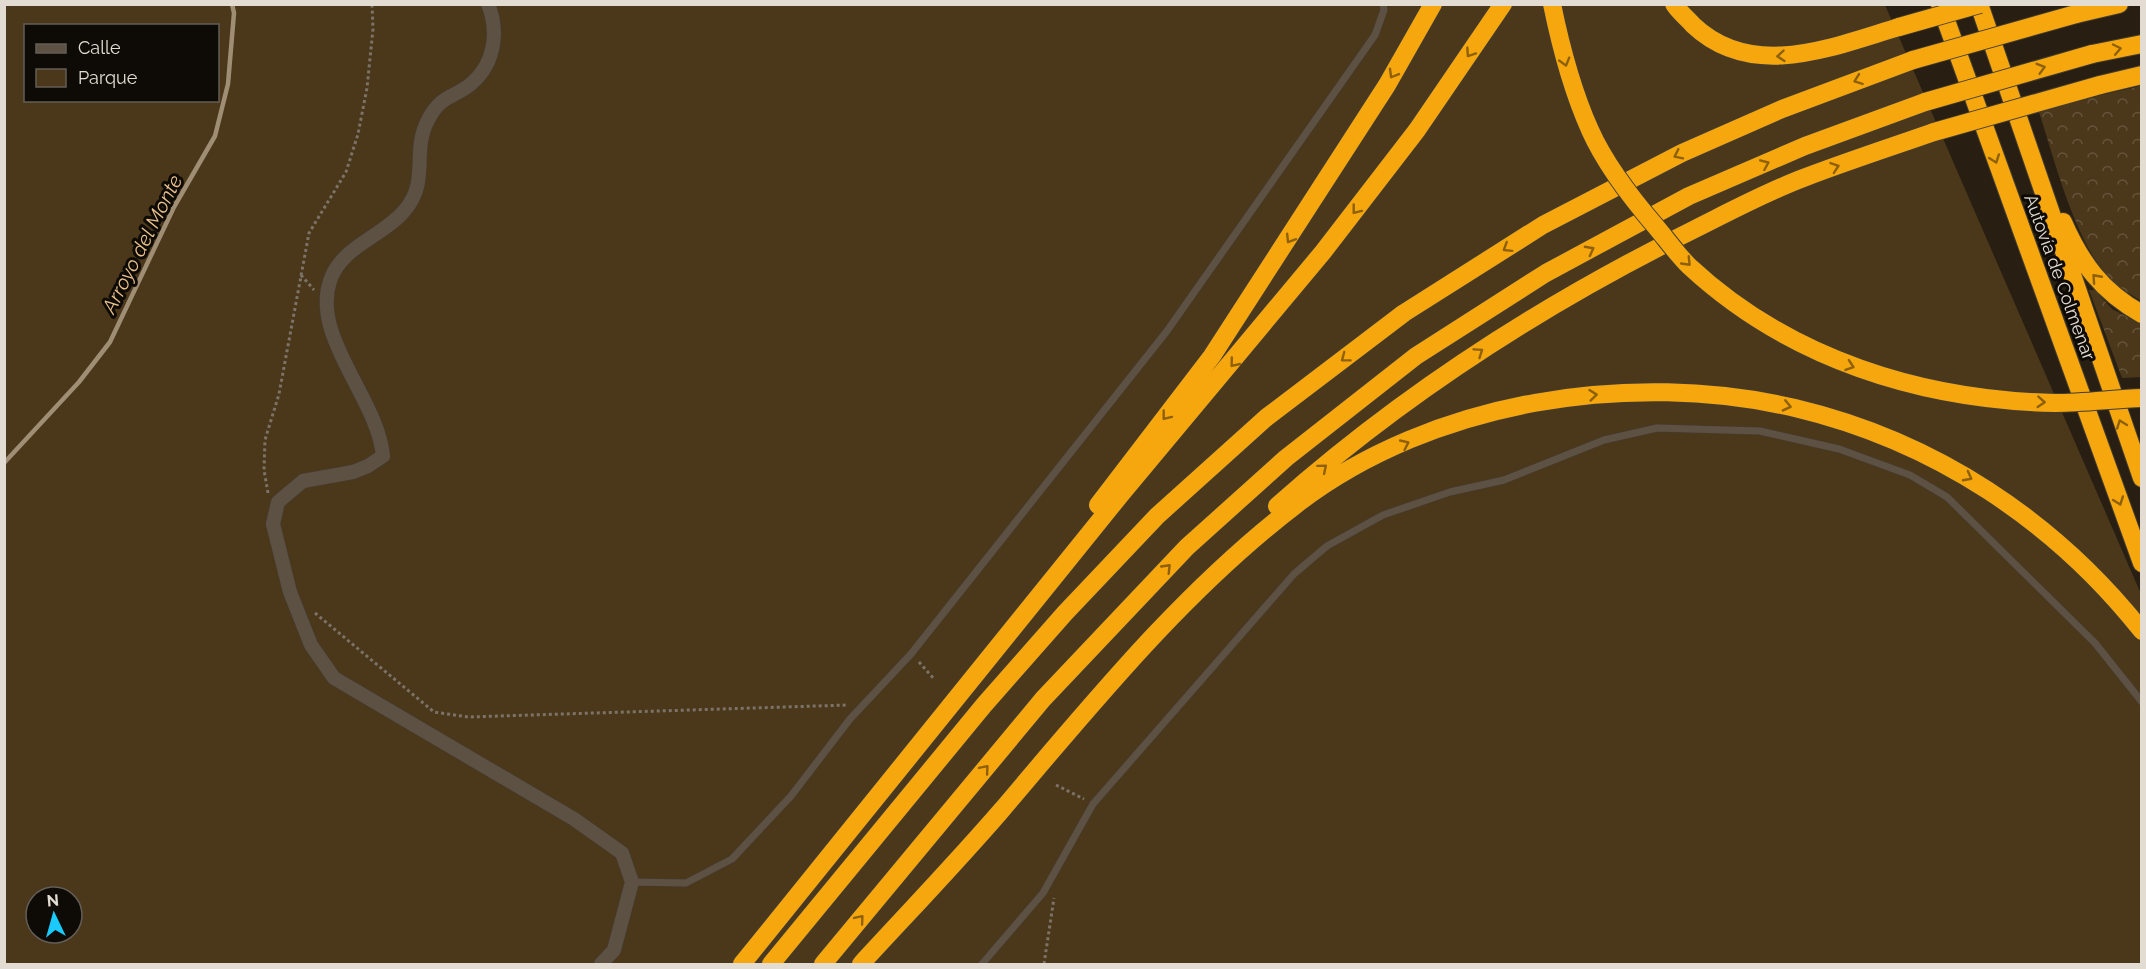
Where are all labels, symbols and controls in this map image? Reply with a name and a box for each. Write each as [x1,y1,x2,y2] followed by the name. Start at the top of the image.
[24,24,219,102] legend
[78,37,121,58] text: Calle
[2111,43,2121,56] one-way arrow
[1466,46,1477,57] one-way arrow
[1777,49,1786,62] one-way arrow
[1558,56,1570,66] one-way arrow
[2036,63,2046,75] one-way arrow
[78,67,138,88] text: Parque
[1389,67,1401,78] one-way arrow
[1853,73,1864,86] one-way arrow
[1673,148,1684,160] one-way arrow
[1987,153,2000,164] one-way arrow
[1758,159,1769,171] one-way arrow
[1829,161,1840,174] one-way arrow
[96,171,187,318] water label: Arroyo del Monte
[2020,191,2100,363] street label: Autovía de Colmenar
[1352,204,1363,215] one-way arrow
[1285,233,1297,243] one-way arrow
[1502,241,1513,252] one-way arrow
[1584,245,1595,257] one-way arrow
[1679,254,1690,265] one-way arrow
[2092,274,2103,285] one-way arrow
[1473,348,1484,359] one-way arrow
[1341,350,1352,361] one-way arrow
[1230,356,1241,367] one-way arrow
[1844,359,1854,372] one-way arrow
[1589,389,1598,402] one-way arrow
[2036,395,2045,408] one-way arrow
[1782,399,1792,412] one-way arrow
[1163,409,1174,420] one-way arrow
[2115,419,2128,430] one-way arrow
[1399,439,1410,451] one-way arrow
[1316,464,1327,475] one-way arrow
[1962,470,1972,481] one-way arrow
[2111,495,2124,506] one-way arrow
[1160,564,1171,575] one-way arrow
[977,765,988,776] one-way arrow
[24,885,84,945] north arrow
[46,891,60,911] text: N
[853,915,864,926] one-way arrow

